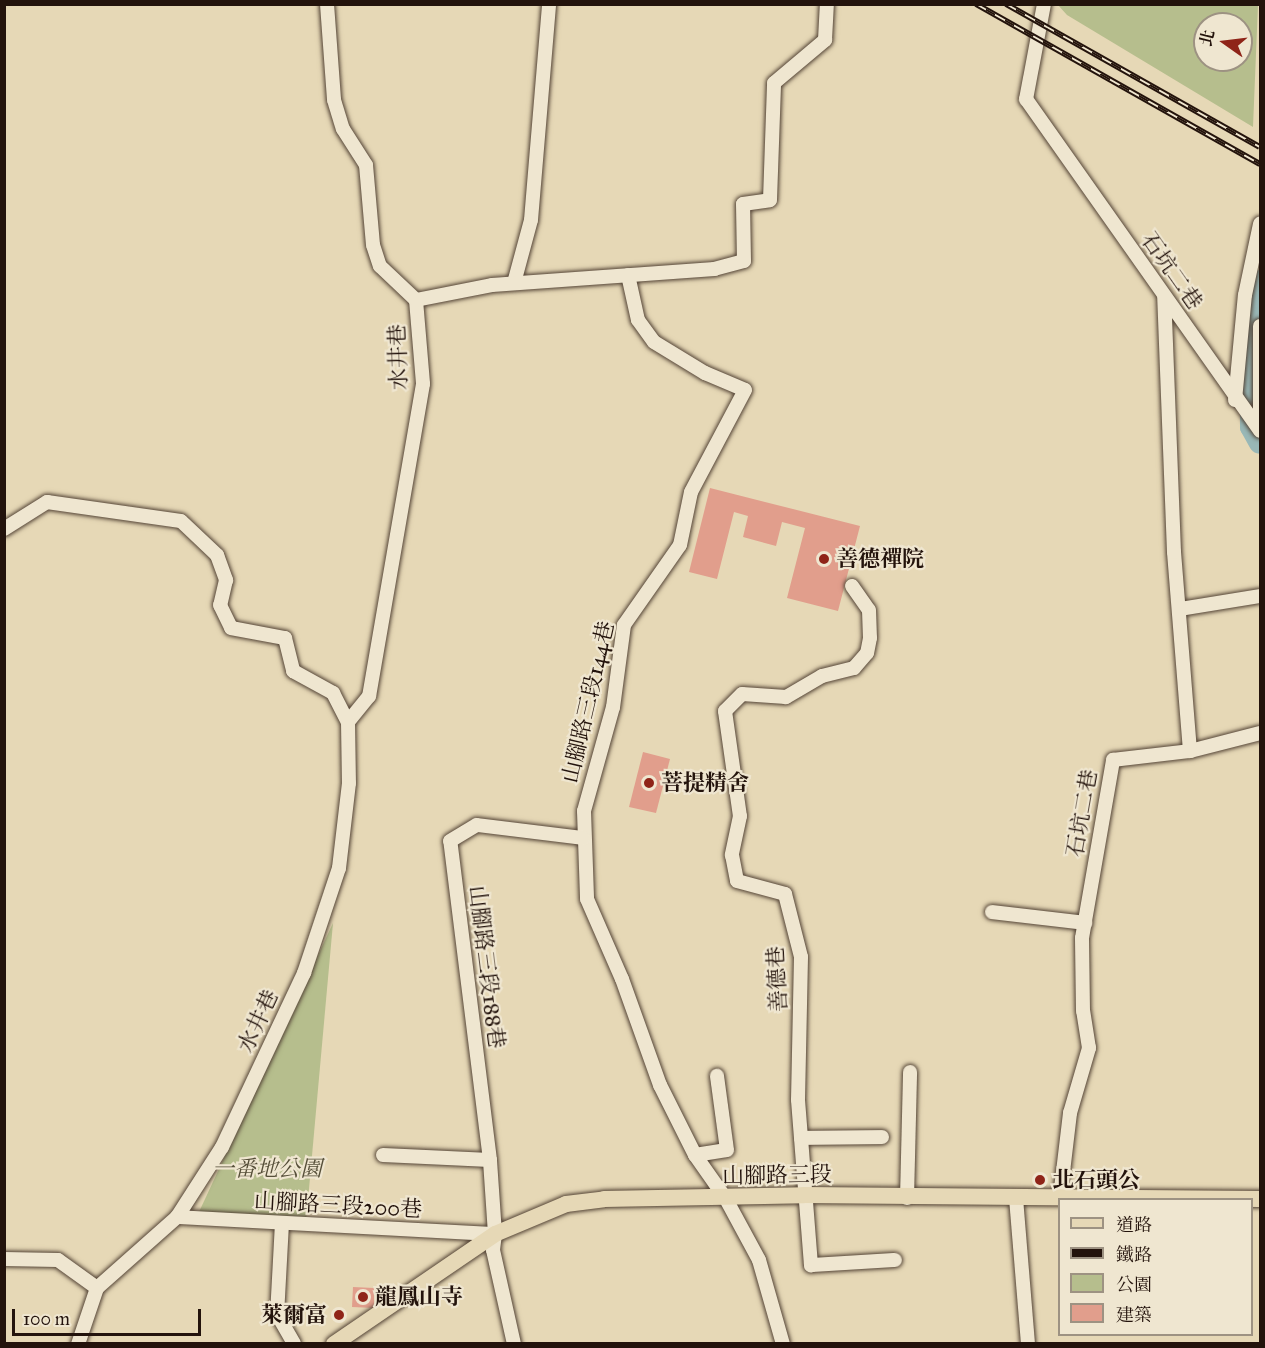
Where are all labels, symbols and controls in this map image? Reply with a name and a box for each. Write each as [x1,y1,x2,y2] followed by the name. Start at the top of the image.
[1193,12,1253,72] north arrow
[1196,28,1218,48] text: 北
[1136,227,1208,315] street label: 石坑二巷
[384,324,412,390] street label: 水井巷
[836,546,924,572] place label: 善德禪院
[817,552,831,566] marker: 善德禪院
[557,619,619,785] street label: 山腳路三段144巷
[1061,767,1103,859] street label: 石坑二巷
[661,770,749,796] place label: 菩提精舍
[642,776,656,790] marker: 菩提精舍
[464,884,510,1050] street label: 山腳路三段188巷
[762,945,792,1013] street label: 善德巷
[232,986,284,1056] street label: 水井巷
[212,1156,322,1182] park label: 一番地公園
[722,1161,832,1189] street label: 山腳路三段
[1052,1167,1140,1193] place label: 北石頭公
[1033,1173,1047,1187] marker: 北石頭公
[253,1187,423,1223] street label: 山腳路三段200巷
[1058,1198,1253,1336] legend
[1116,1214,1152,1236] text: 道路
[1116,1244,1152,1266] text: 鐵路
[1116,1274,1152,1296] text: 公園
[375,1284,463,1310] place label: 龍鳳山寺
[356,1290,370,1304] marker: 龍鳳山寺
[15,1297,204,1335] scale bar
[261,1302,327,1328] place label: 萊爾富
[1116,1304,1152,1326] text: 建築
[23,1308,70,1330] text: 100 m
[332,1308,346,1322] marker: 萊爾富

